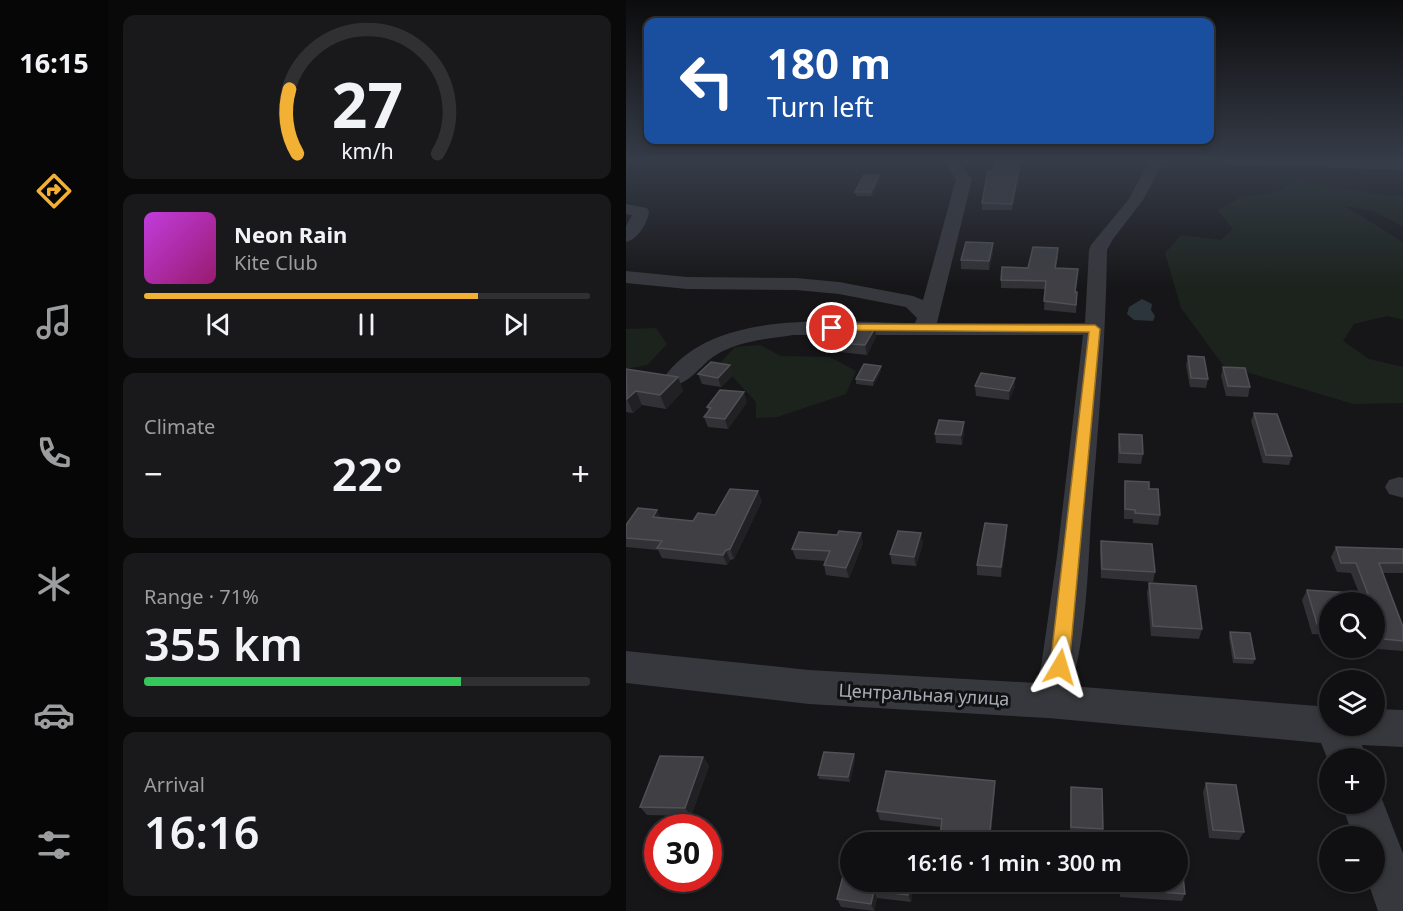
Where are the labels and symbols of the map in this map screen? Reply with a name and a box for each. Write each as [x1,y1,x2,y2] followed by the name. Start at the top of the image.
[806,302,857,353] pin
[1028,635,1092,699] position arrow
[838,678,1010,710] street label: Центральная улица
[644,814,722,892] speed limit sign: 30

